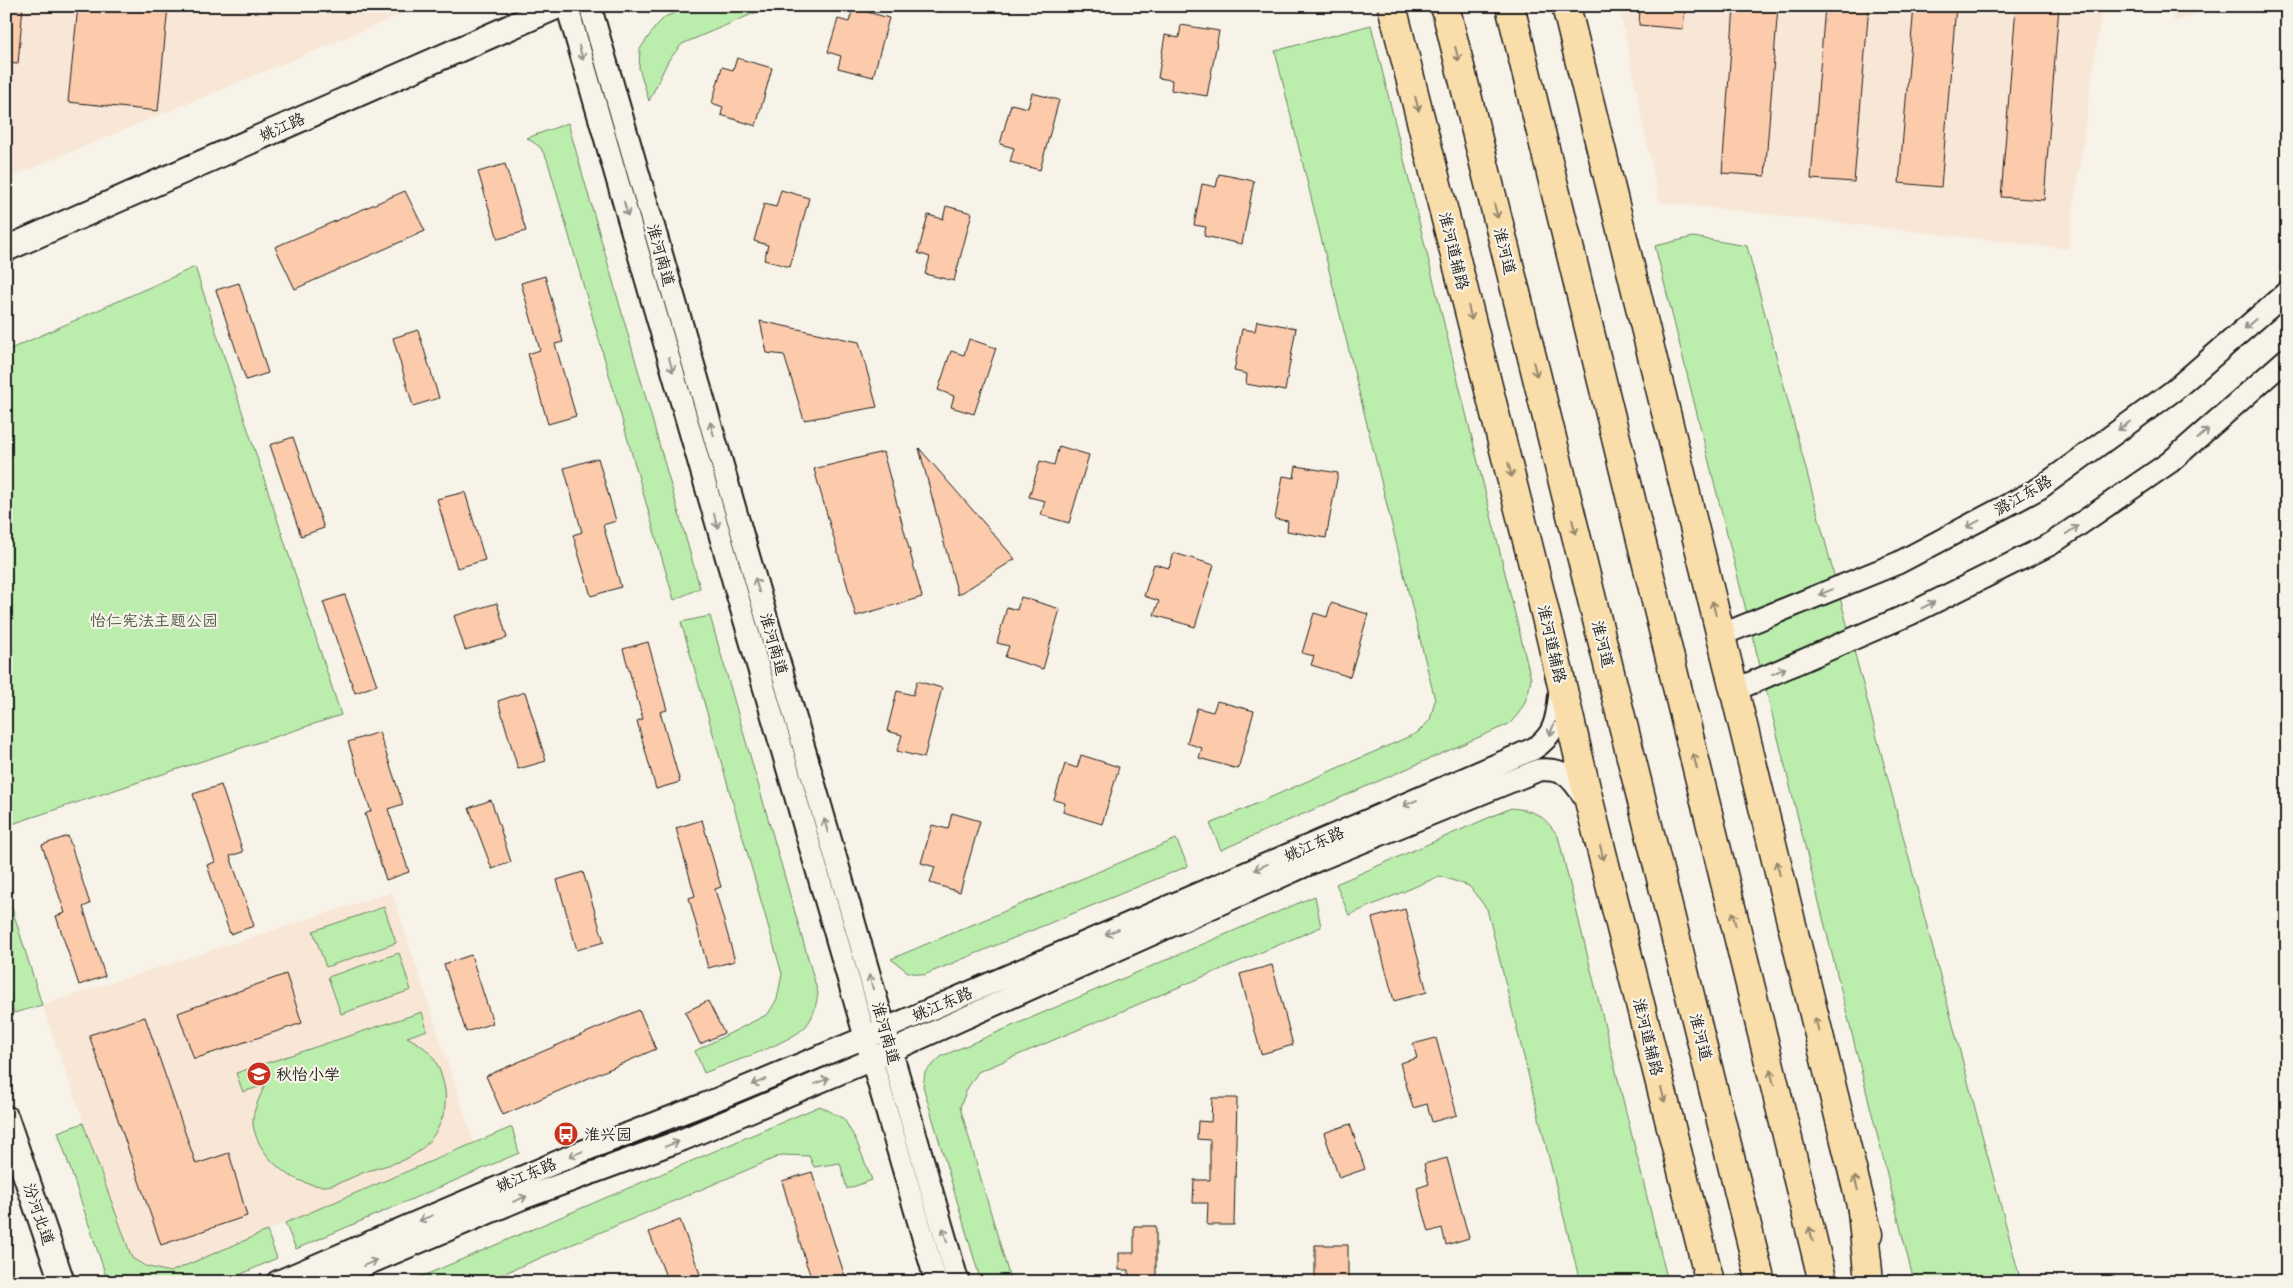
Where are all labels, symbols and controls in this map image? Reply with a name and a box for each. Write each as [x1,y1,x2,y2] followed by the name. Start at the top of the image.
[576,45,586,61] one-way arrow
[1452,45,1462,61] one-way arrow
[1413,96,1422,112] one-way arrow
[254,104,310,150] street label: 姚江路
[621,201,631,217] one-way arrow
[1491,203,1501,219] one-way arrow
[1430,209,1478,293] street label: 淮河道辅路
[638,220,684,290] street label: 淮河南道
[1485,224,1525,278] street label: 淮河道
[1466,304,1475,320] one-way arrow
[2244,318,2257,329] one-way arrow
[666,357,676,373] one-way arrow
[1531,361,1540,377] one-way arrow
[2118,421,2131,432] one-way arrow
[706,422,716,438] one-way arrow
[2196,428,2209,439] one-way arrow
[1505,462,1515,478] one-way arrow
[1988,466,2058,524] street label: 潞江东路
[711,513,721,529] one-way arrow
[1570,518,1579,534] one-way arrow
[1966,519,1981,529] one-way arrow
[2065,525,2079,535] one-way arrow
[751,578,761,594] one-way arrow
[1819,588,1834,598] one-way arrow
[1709,600,1718,616] one-way arrow
[1920,600,1935,609] one-way arrow
[1529,602,1575,686] street label: 淮河道辅路
[90,606,218,635] park label: 怡仁宪法主题公园
[751,609,797,679] street label: 淮河南道
[1583,617,1623,671] street label: 淮河道
[1771,665,1786,675] one-way arrow
[1546,721,1556,736] one-way arrow
[1690,753,1699,769] one-way arrow
[1403,799,1418,808] one-way arrow
[821,818,831,834] one-way arrow
[1279,818,1349,870] street label: 姚江东路
[1597,844,1607,860] one-way arrow
[1773,860,1783,876] one-way arrow
[1254,863,1269,873] one-way arrow
[1729,911,1738,927] one-way arrow
[1105,927,1120,937] one-way arrow
[866,974,876,990] one-way arrow
[907,978,977,1030] street label: 姚江东路
[1624,995,1672,1079] street label: 淮河道辅路
[863,998,909,1068] street label: 淮河南道
[1681,1010,1721,1064] street label: 淮河道
[1812,1018,1821,1034] one-way arrow
[276,1060,340,1089] place label: 秋怡小学
[246,1061,272,1087] school or university icon: 秋怡小学
[1767,1069,1776,1085] one-way arrow
[814,1075,829,1085] one-way arrow
[752,1077,767,1087] one-way arrow
[1659,1087,1668,1103] one-way arrow
[584,1120,632,1149] place label: 淮兴园
[553,1121,579,1147] bus stop icon: 淮兴园
[664,1139,680,1148] one-way arrow
[491,1149,561,1201] street label: 姚江东路
[568,1150,584,1159] one-way arrow
[1851,1176,1860,1192] one-way arrow
[15,1179,63,1249] street label: 汾河北道
[512,1194,527,1203] one-way arrow
[419,1213,434,1223] one-way arrow
[939,1227,949,1243] one-way arrow
[1806,1227,1815,1243] one-way arrow
[362,1257,377,1267] one-way arrow

